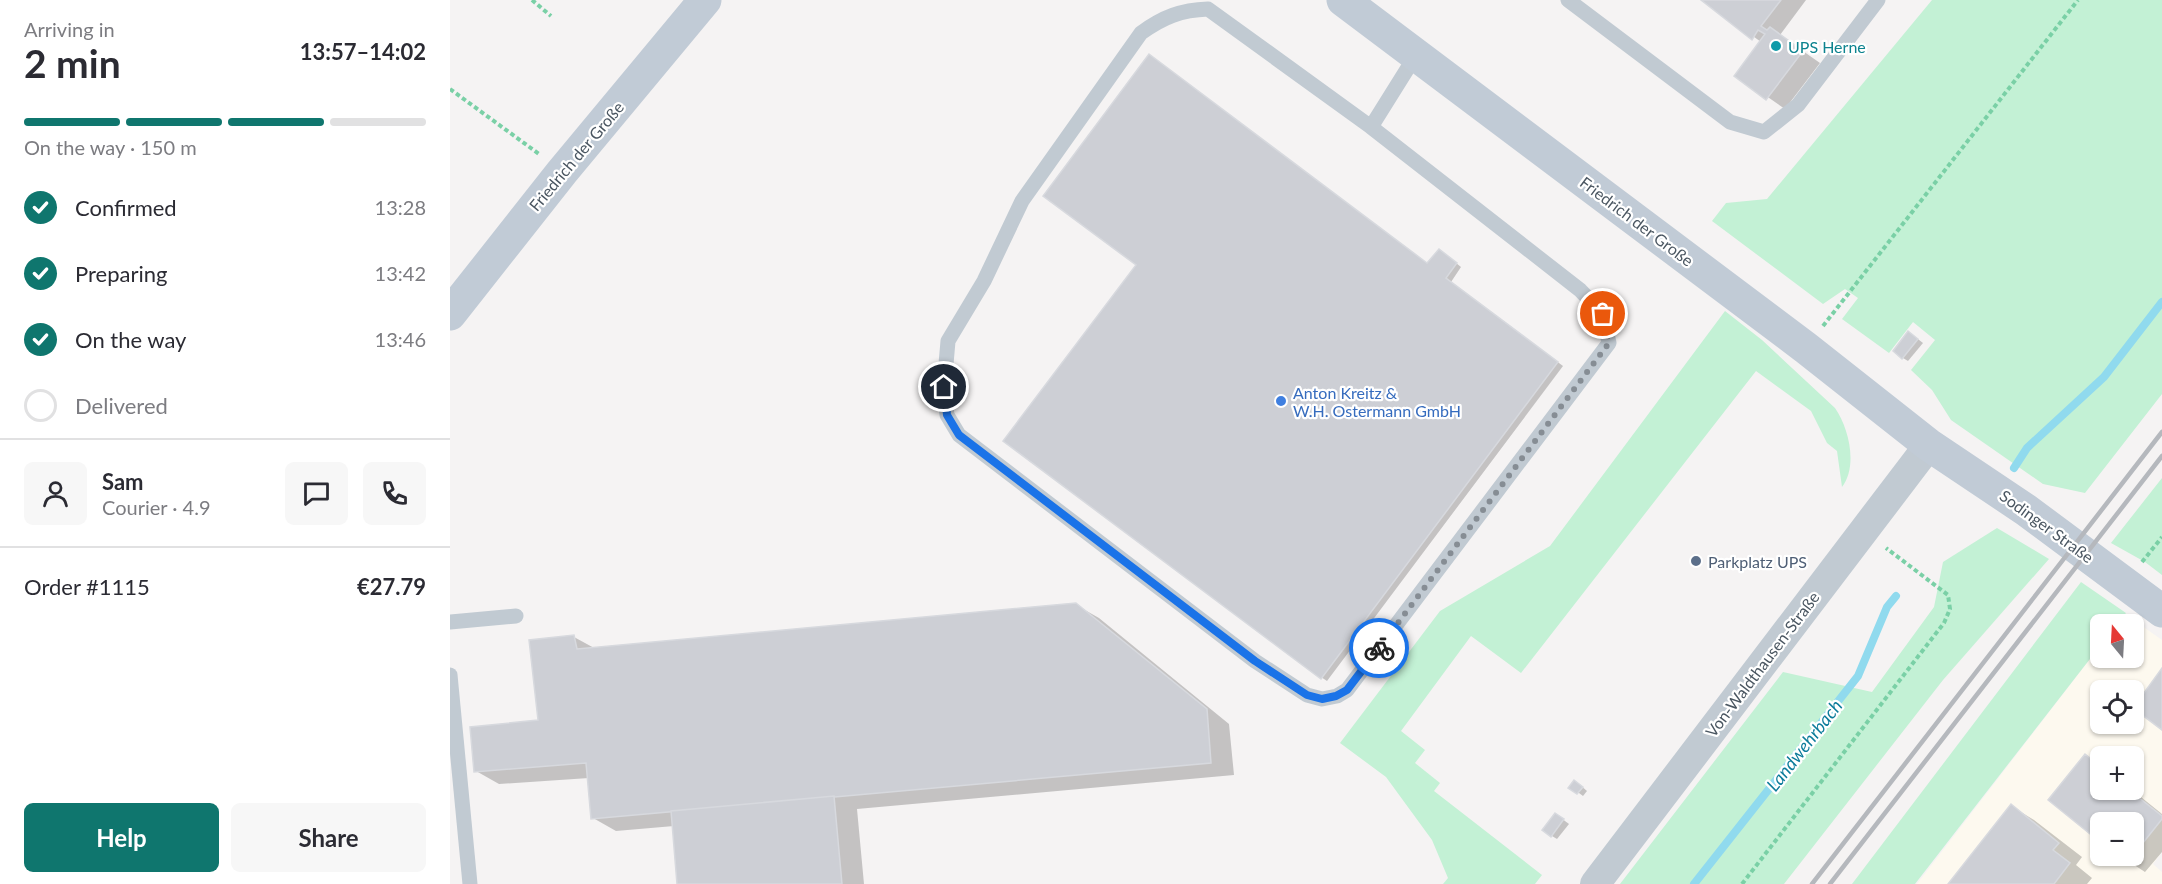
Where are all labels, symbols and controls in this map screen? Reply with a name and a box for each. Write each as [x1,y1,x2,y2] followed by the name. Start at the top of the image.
[24,17,115,41] text: Arriving in
[1788,37,1866,56] place label: UPS Herne
[300,38,426,65] text: 13:57–14:02
[1769,39,1783,53] marker: UPS Herne
[24,40,121,86] text: 2 min
[525,98,627,214] street label: Friedrich der Große
[24,135,197,159] text: On the way · 150 m
[1577,172,1697,270] street label: Friedrich der Große
[24,191,57,224] icon: check
[75,194,177,221] text: Confirmed
[375,195,426,219] text: 13:28
[24,257,57,290] icon: check
[75,260,167,287] text: Preparing
[375,261,426,285] text: 13:42
[1577,288,1628,339] pin
[1586,297,1619,330] icon: bag
[24,323,57,356] icon: check
[75,326,186,353] text: On the way
[375,327,426,351] text: 13:46
[918,361,969,412] pin
[927,370,960,403] icon: home
[1293,383,1461,420] place label: Anton Kreitz & W.H. Ostermann GmbH
[75,392,168,419] text: Delivered
[1274,394,1288,408] marker: Anton Kreitz & W.H. Ostermann GmbH
[24,462,87,525] button: person
[285,462,348,525] button: chat
[363,462,426,525] button: phone
[102,468,144,495] text: Sam
[1996,486,2098,566] street label: Sodinger Straße
[102,495,211,519] text: Courier · 4.9
[1708,552,1807,571] place label: Parkplatz UPS
[1689,554,1703,568] marker: Parkplatz UPS
[24,573,150,600] text: Order #1115
[357,573,426,600] text: €27.79
[1701,588,1823,740] street label: Von-Waldthausen-Straße
[2090,614,2144,668] north arrow
[2090,614,2144,866] map controls
[1349,618,1409,678] courier
[1363,632,1396,665] icon: bike
[2090,680,2144,734] button: locate
[1761,695,1847,795] water label: Landwehrbach
[2090,746,2144,800] button: +
[24,803,219,872] button: Help
[231,803,426,872] button: Share
[2090,812,2144,866] button: −

